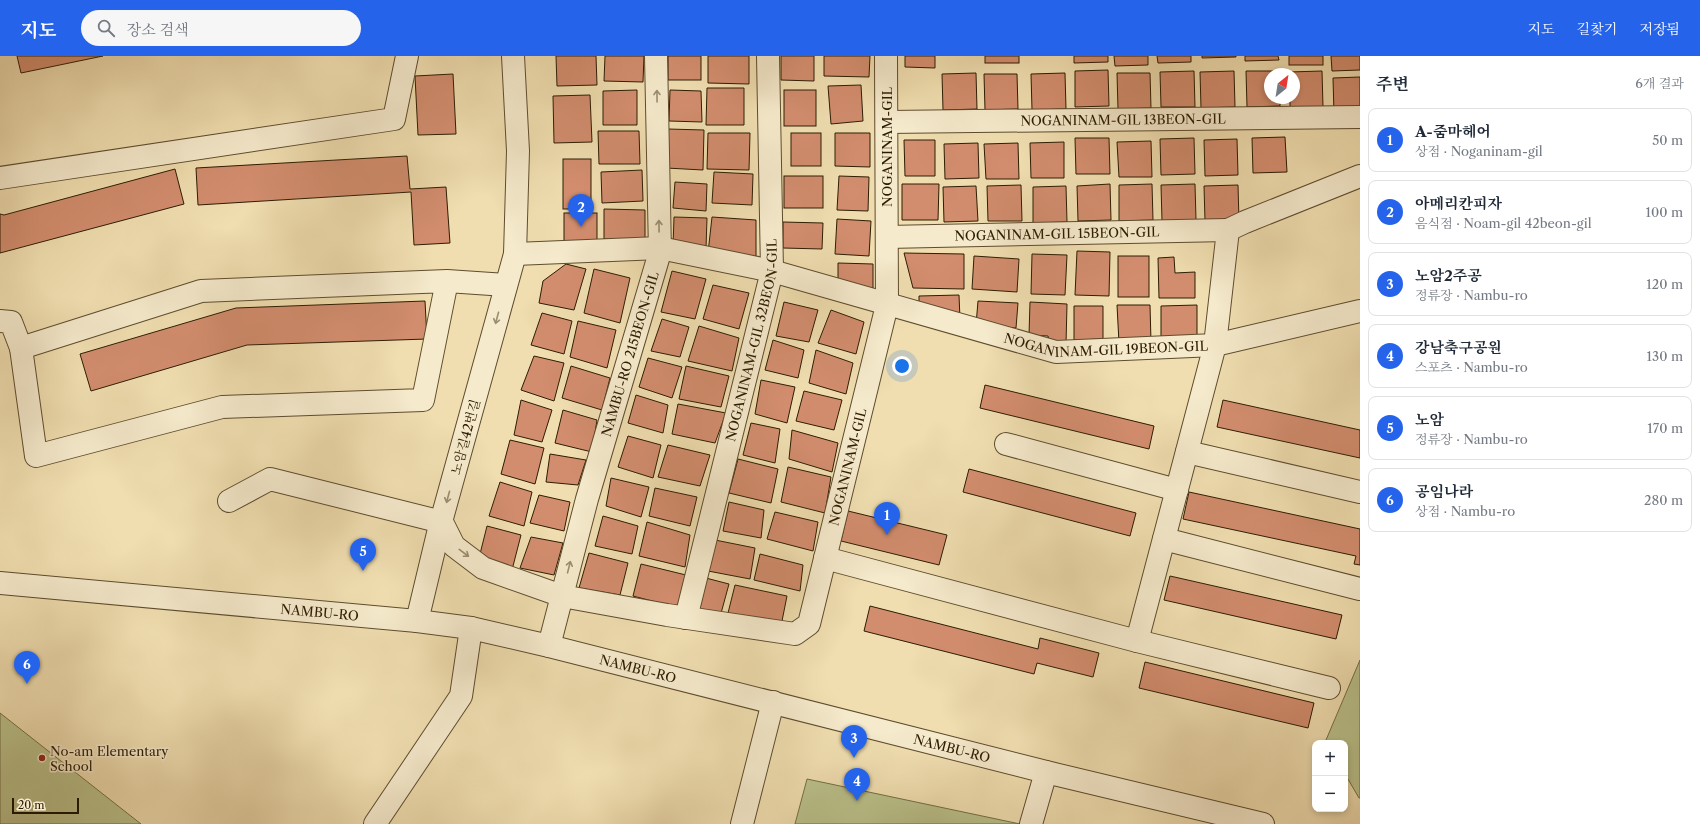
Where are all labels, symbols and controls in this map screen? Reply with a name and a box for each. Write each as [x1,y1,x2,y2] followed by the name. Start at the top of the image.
[81,10,361,46] search box
[95,17,117,39] icon: search
[20,19,57,42] text: 지도
[127,20,189,39] text: 장소 검색
[1528,20,1555,38] text: 지도
[1577,20,1617,38] text: 길찾기
[1639,20,1680,38] text: 저장됨
[1264,68,1300,104] north arrow
[1376,74,1409,94] text: 주변
[1635,75,1684,91] text: 6개 결과
[879,86,895,207] street label: NOGANINAM-GIL
[653,90,661,103] one-way arrow
[1020,110,1226,129] street label: NOGANINAM-GIL 13BEON-GIL
[1415,122,1491,141] text: A-줌마헤어
[1387,132,1393,148] text: 1
[1652,132,1683,148] text: 50 m
[1415,143,1543,159] text: 상점 · Noganinam-gil
[568,194,594,227] pin: 2
[1415,194,1502,213] text: 아메리칸피자
[1386,204,1394,220] text: 2
[1645,204,1683,220] text: 100 m
[1415,215,1592,231] text: 음식점 · Noam-gil 42beon-gil
[655,220,663,233] one-way arrow
[954,223,1160,244] street label: NOGANINAM-GIL 15BEON-GIL
[722,238,780,443] street label: NOGANINAM-GIL 32BEON-GIL
[1415,266,1482,285] text: 노암2주공
[598,269,662,438] street label: NAMBU-RO 215BEON-GIL
[1386,276,1394,292] text: 3
[1646,276,1683,292] text: 120 m
[1415,287,1528,303] text: 정류장 · Nambu-ro
[493,311,500,324] one-way arrow
[1002,330,1209,360] street label: NOGANINAM-GIL 19BEON-GIL
[1415,338,1502,357] text: 강남축구공원
[1386,348,1394,364] text: 4
[1647,348,1683,364] text: 130 m
[892,356,912,376] your location
[1415,359,1528,375] text: 스포츠 · Nambu-ro
[447,397,483,477] street label: 노암길42번길
[825,406,870,527] street label: NOGANINAM-GIL
[1415,410,1444,429] text: 노암
[1386,420,1394,436] text: 5
[1647,420,1683,436] text: 170 m
[1415,431,1528,447] text: 정류장 · Nambu-ro
[1415,482,1473,501] text: 공임나라
[444,491,451,504] one-way arrow
[1386,492,1394,508] text: 6
[1644,492,1683,508] text: 280 m
[874,502,900,535] pin: 1
[1415,503,1515,519] text: 상점 · Nambu-ro
[350,538,376,571] pin: 5
[458,549,469,557] one-way arrow
[566,561,574,574] one-way arrow
[280,601,360,624] street label: NAMBU-RO
[14,651,40,684] pin: 6
[598,651,678,686] street label: NAMBU-RO
[841,725,867,758] pin: 3
[912,731,992,766] street label: NAMBU-RO
[1312,740,1348,812] map controls
[1312,740,1348,776] button: +
[50,743,169,774] place label: No-am Elementary School
[37,753,47,763] marker: No-am Elementary School
[844,768,870,801] pin: 4
[1312,776,1348,812] button: −
[12,796,79,815] scale bar
[18,798,44,812] text: 20 m

